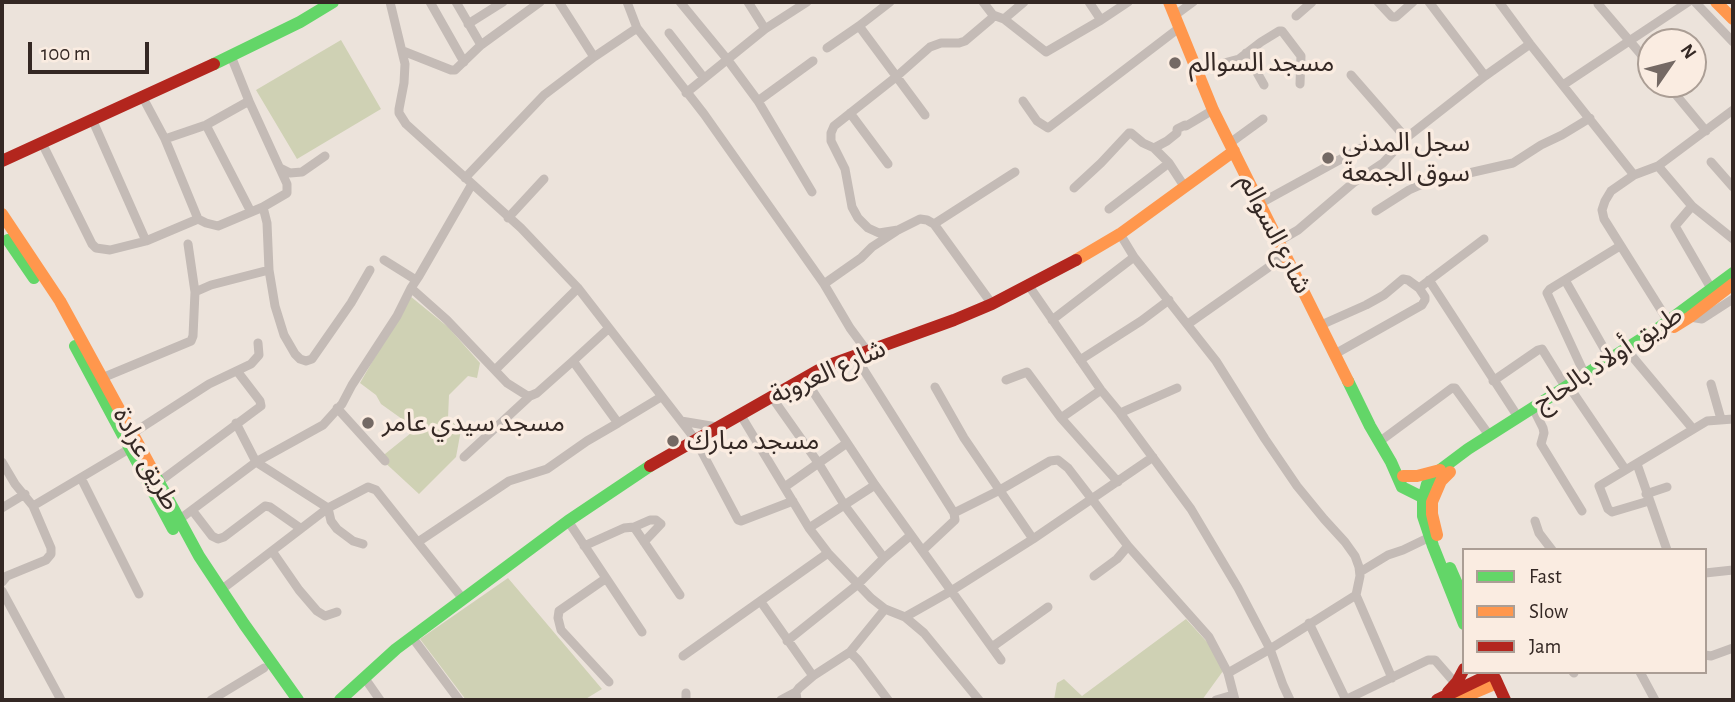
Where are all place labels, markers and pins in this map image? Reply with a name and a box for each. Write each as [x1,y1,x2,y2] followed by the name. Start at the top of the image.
[1189,47,1334,79] place label: مسجد السوالم
[1167,55,1183,71] marker: مسجد السوالم
[1342,127,1470,188] place label: سجل المدني سوق الجمعة
[1320,150,1336,166] marker: سجل المدني سوق الجمعة
[382,407,565,439] place label: مسجد سيدي عامر
[360,415,376,431] marker: مسجد سيدي عامر
[687,425,819,457] place label: مسجد مبارك
[665,433,681,449] marker: مسجد مبارك

